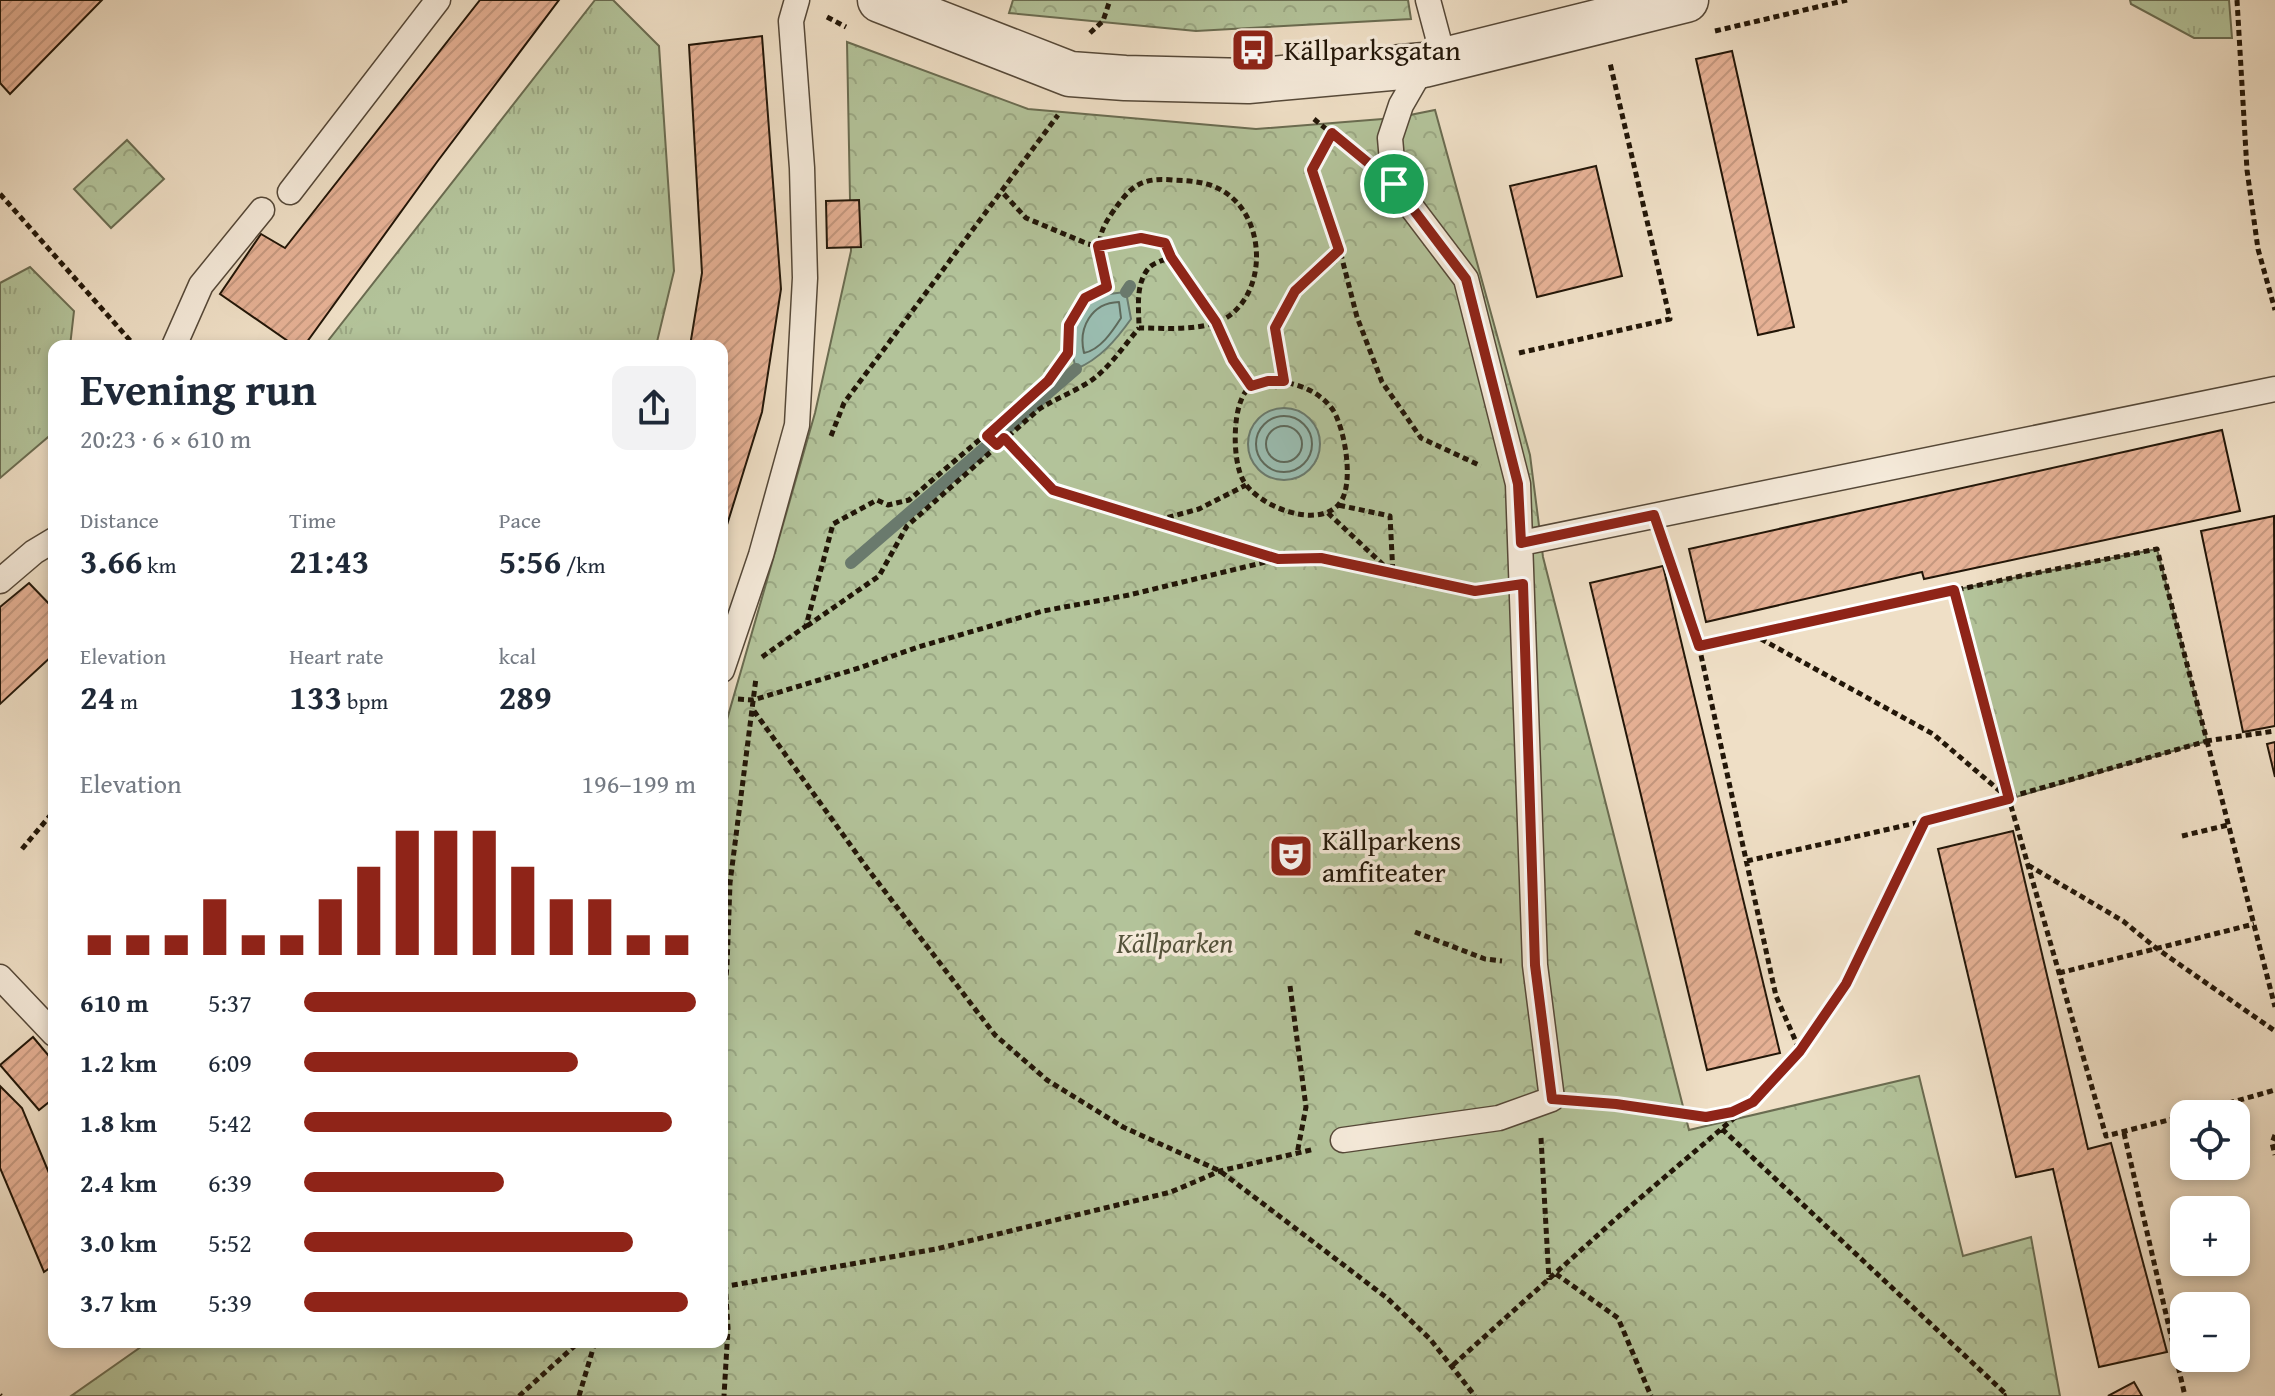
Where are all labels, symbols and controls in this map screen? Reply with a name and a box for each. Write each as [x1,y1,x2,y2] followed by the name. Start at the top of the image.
[1229,26,1277,74] bus stop icon: Källparksgatan
[1284,29,1461,70] place label: Källparksgatan
[1360,150,1428,218] pin
[1372,162,1416,206] icon: arrive
[80,357,317,421] text: Evening run
[612,366,696,450] button: share
[80,419,251,458] text: 20:23 · 6 × 610 m
[80,504,159,536] text: Distance
[289,504,336,536] text: Time
[499,504,541,536] text: Pace
[80,536,142,585] text: 3.66
[289,536,369,585] text: 21:43
[499,536,561,585] text: 5:56
[142,549,176,581] text: km
[561,549,606,581] text: /km
[80,640,166,672] text: Elevation
[289,640,384,672] text: Heart rate
[499,640,536,672] text: kcal
[80,672,115,721] text: 24
[289,672,342,721] text: 133
[499,672,552,721] text: 289
[115,685,138,717] text: m
[342,685,388,717] text: bpm
[80,764,182,803] text: Elevation
[582,764,696,803] text: 196–199 m
[1322,819,1461,892] place label: Källparkens amfiteater
[1267,832,1315,880] theatre icon: Källparkens amfiteater
[1116,922,1233,963] park label: Källparken
[80,983,148,1022] text: 610 m
[208,983,252,1022] text: 5:37
[80,1043,157,1082] text: 1.2 km
[208,1043,252,1082] text: 6:09
[2170,1100,2250,1372] map controls
[2170,1100,2250,1180] button: locate
[80,1103,157,1142] text: 1.8 km
[208,1103,252,1142] text: 5:42
[80,1163,157,1202] text: 2.4 km
[208,1163,252,1202] text: 6:39
[2170,1196,2250,1276] button: +
[80,1223,157,1262] text: 3.0 km
[208,1223,252,1262] text: 5:52
[80,1283,157,1322] text: 3.7 km
[208,1283,252,1322] text: 5:39
[2170,1292,2250,1372] button: −

